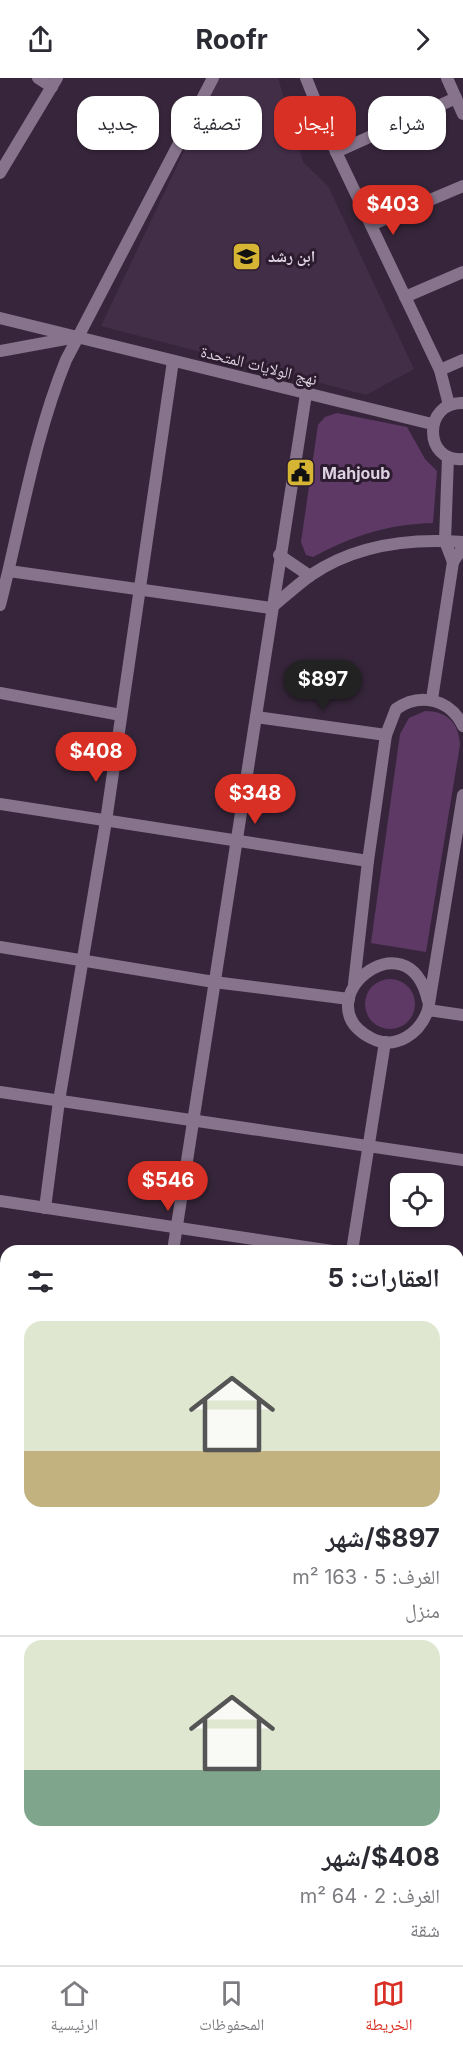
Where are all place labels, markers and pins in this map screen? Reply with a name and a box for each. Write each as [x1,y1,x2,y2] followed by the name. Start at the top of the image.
[357,185,429,236] pin: $403
[231,240,263,272] school or university icon: ابن رشد
[268,246,315,266] place label: ابن رشد
[285,457,317,489] public building icon: Mahjoub
[322,463,390,483] place label: Mahjoub
[287,660,359,711] pin: $897
[60,732,132,783] pin: $408
[219,774,291,825] pin: $348
[132,1161,204,1212] pin: $546

